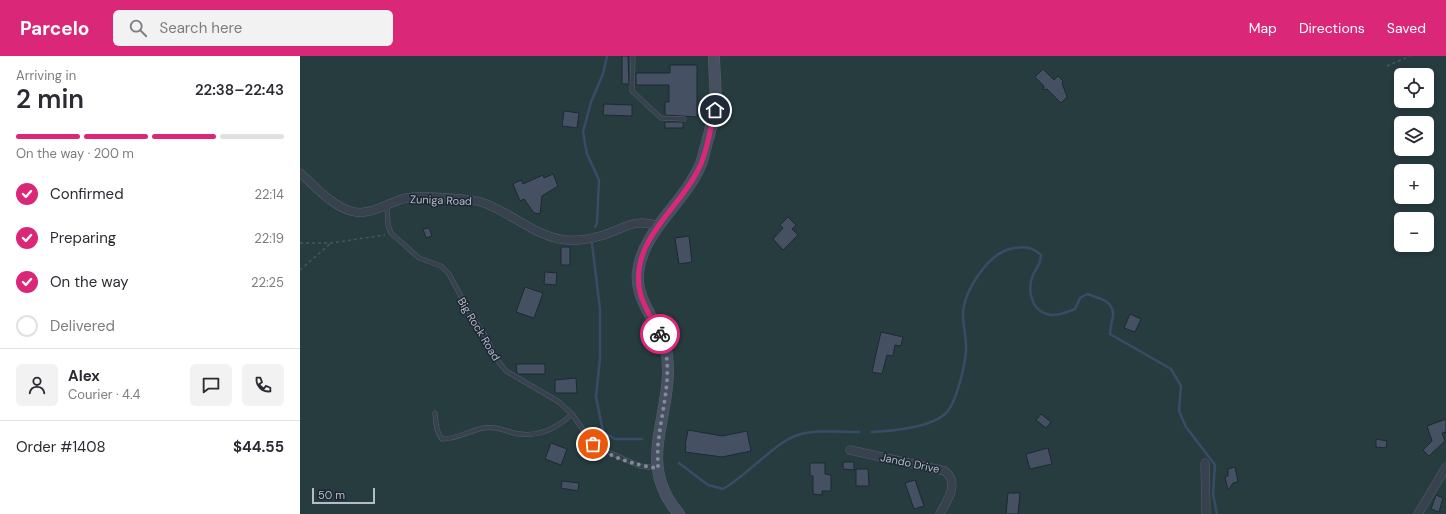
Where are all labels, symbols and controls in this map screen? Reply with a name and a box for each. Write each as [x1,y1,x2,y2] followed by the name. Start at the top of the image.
[113,10,393,46] search box
[20,16,89,41] text: Parcelo
[127,17,149,39] icon: search
[159,18,242,38] text: Search here
[1249,19,1277,37] text: Map
[1299,19,1365,37] text: Directions
[1387,19,1426,37] text: Saved
[16,67,76,84] text: Arriving in
[1394,68,1434,252] map controls
[1394,68,1434,108] button: locate
[195,80,284,100] text: 22:38–22:43
[16,82,84,116] text: 2 min
[698,93,732,127] pin
[704,99,726,121] icon: home
[1394,116,1434,156] button: layers
[16,145,134,162] text: On the way · 200 m
[1394,164,1434,204] button: +
[16,183,38,205] icon: check
[50,184,124,204] text: Confirmed
[254,186,284,203] text: 22:14
[410,192,472,208] street label: Zuniga Road
[1394,212,1434,252] button: −
[16,227,38,249] icon: check
[50,228,116,248] text: Preparing
[254,230,284,247] text: 22:19
[16,271,38,293] icon: check
[50,272,129,292] text: On the way
[251,274,284,291] text: 22:25
[455,295,503,363] street label: Big Rock Road
[640,314,680,354] courier
[50,316,115,336] text: Delivered
[649,323,671,345] icon: bike
[16,364,58,406] button: person
[190,364,232,406] button: chat
[242,364,284,406] button: phone
[68,366,100,386] text: Alex
[68,386,140,403] text: Courier · 4.4
[576,427,610,461] pin
[582,433,604,455] icon: bag
[16,437,106,457] text: Order #1408
[233,437,284,457] text: $44.55
[879,450,941,476] street label: Jando Drive
[312,486,375,505] scale bar
[318,488,345,502] text: 50 m

